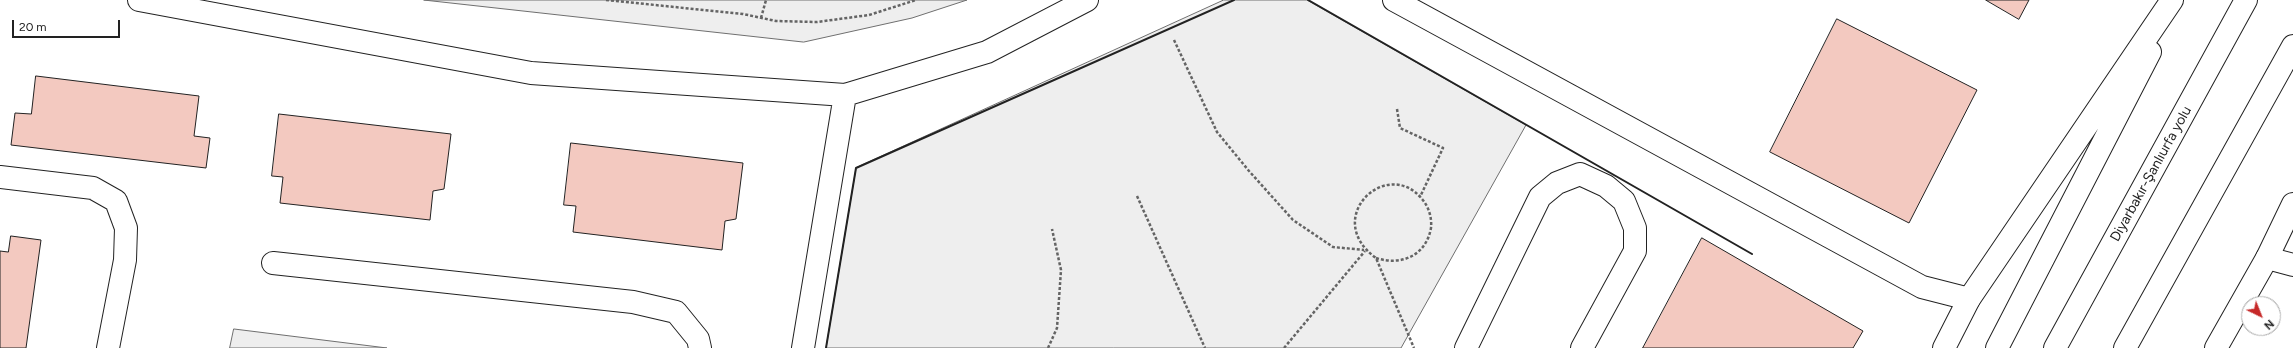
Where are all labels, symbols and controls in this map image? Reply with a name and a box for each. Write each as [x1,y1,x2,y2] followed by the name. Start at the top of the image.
[14,12,122,38] scale bar
[19,20,47,34] text: 20 m
[2107,103,2195,245] street label: Diyarbakır-Şanlıurfa yolu
[2241,296,2281,336] north arrow
[2261,317,2276,332] text: N

